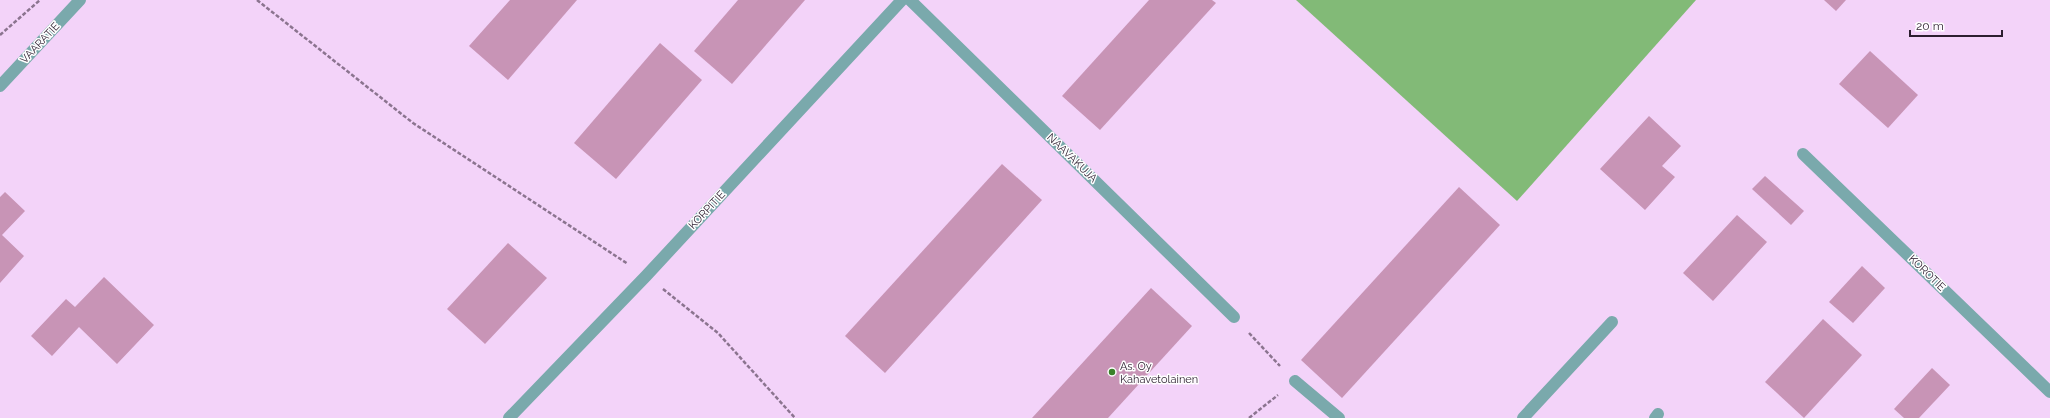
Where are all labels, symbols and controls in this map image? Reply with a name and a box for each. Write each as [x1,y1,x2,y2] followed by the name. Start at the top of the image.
[1910,12,2002,38] scale bar
[18,19,63,66] street label: VAARATIE
[1916,19,1944,33] text: 20 m
[1044,131,1100,186] street label: NAAVAKUJA
[686,188,728,232] street label: KORPITIE
[1906,252,1948,294] street label: KOROTIE
[1120,360,1198,386] place label: As. Oy Kahavetolainen
[1107,367,1117,377] marker: As. Oy Kahavetolainen

